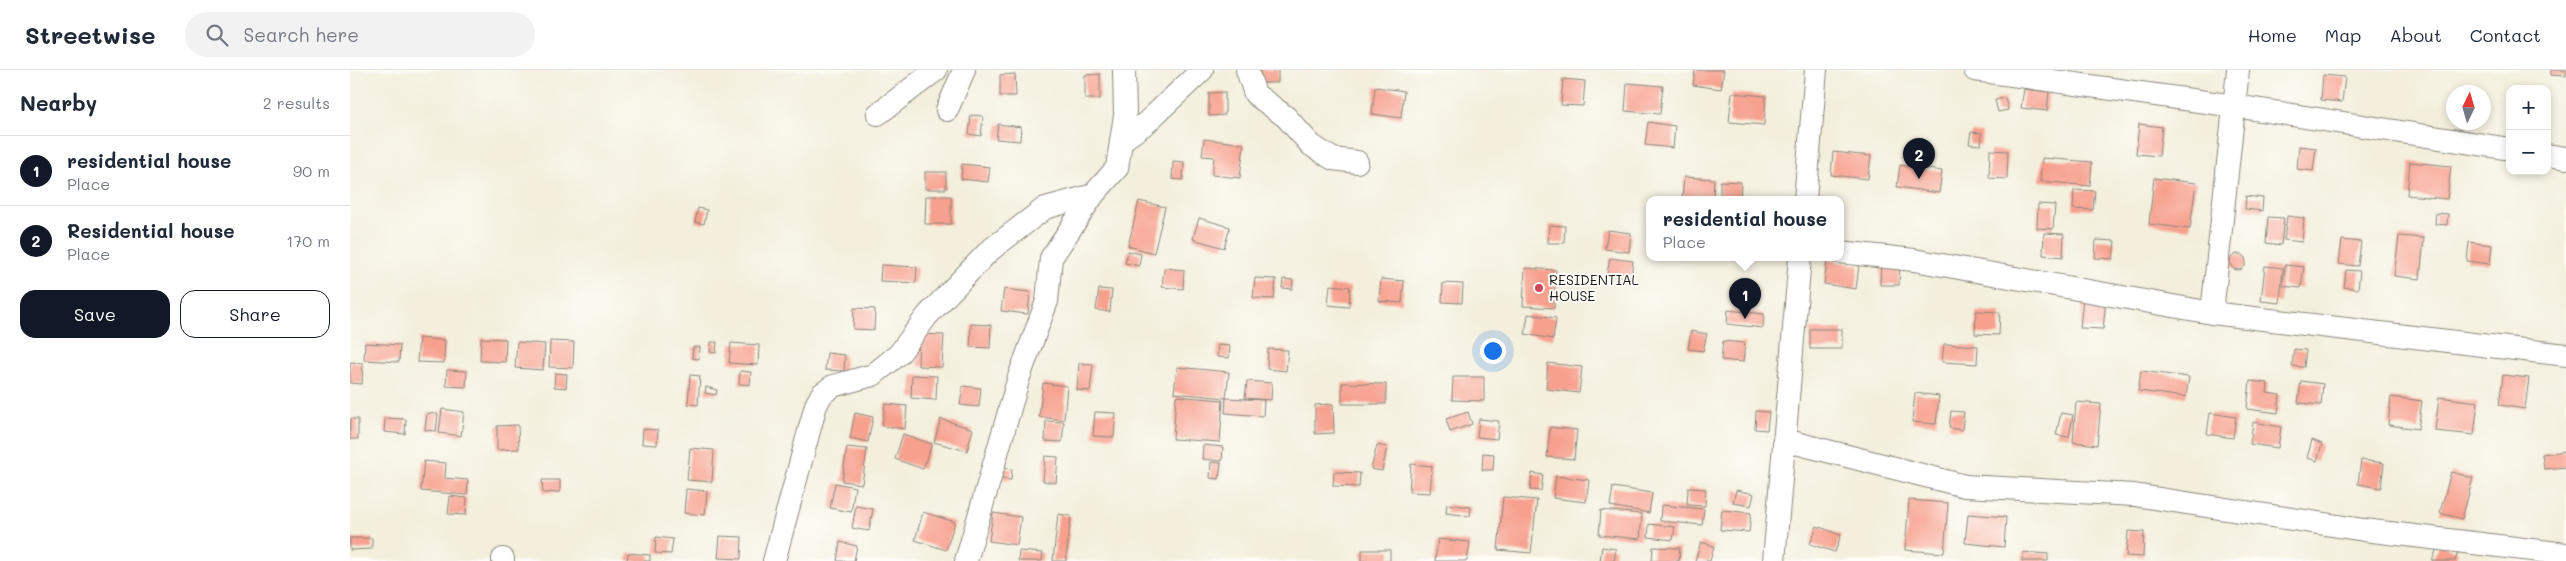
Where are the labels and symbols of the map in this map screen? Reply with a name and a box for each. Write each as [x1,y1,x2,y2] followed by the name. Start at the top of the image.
[2446,85,2491,130] north arrow
[1903,138,1935,179] pin: 2
[1549,270,1640,305] place label: RESIDENTIAL HOUSE
[1729,278,1761,319] pin: 1
[1533,282,1545,294] marker: RESIDENTIAL HOUSE
[1480,338,1506,364] your location

